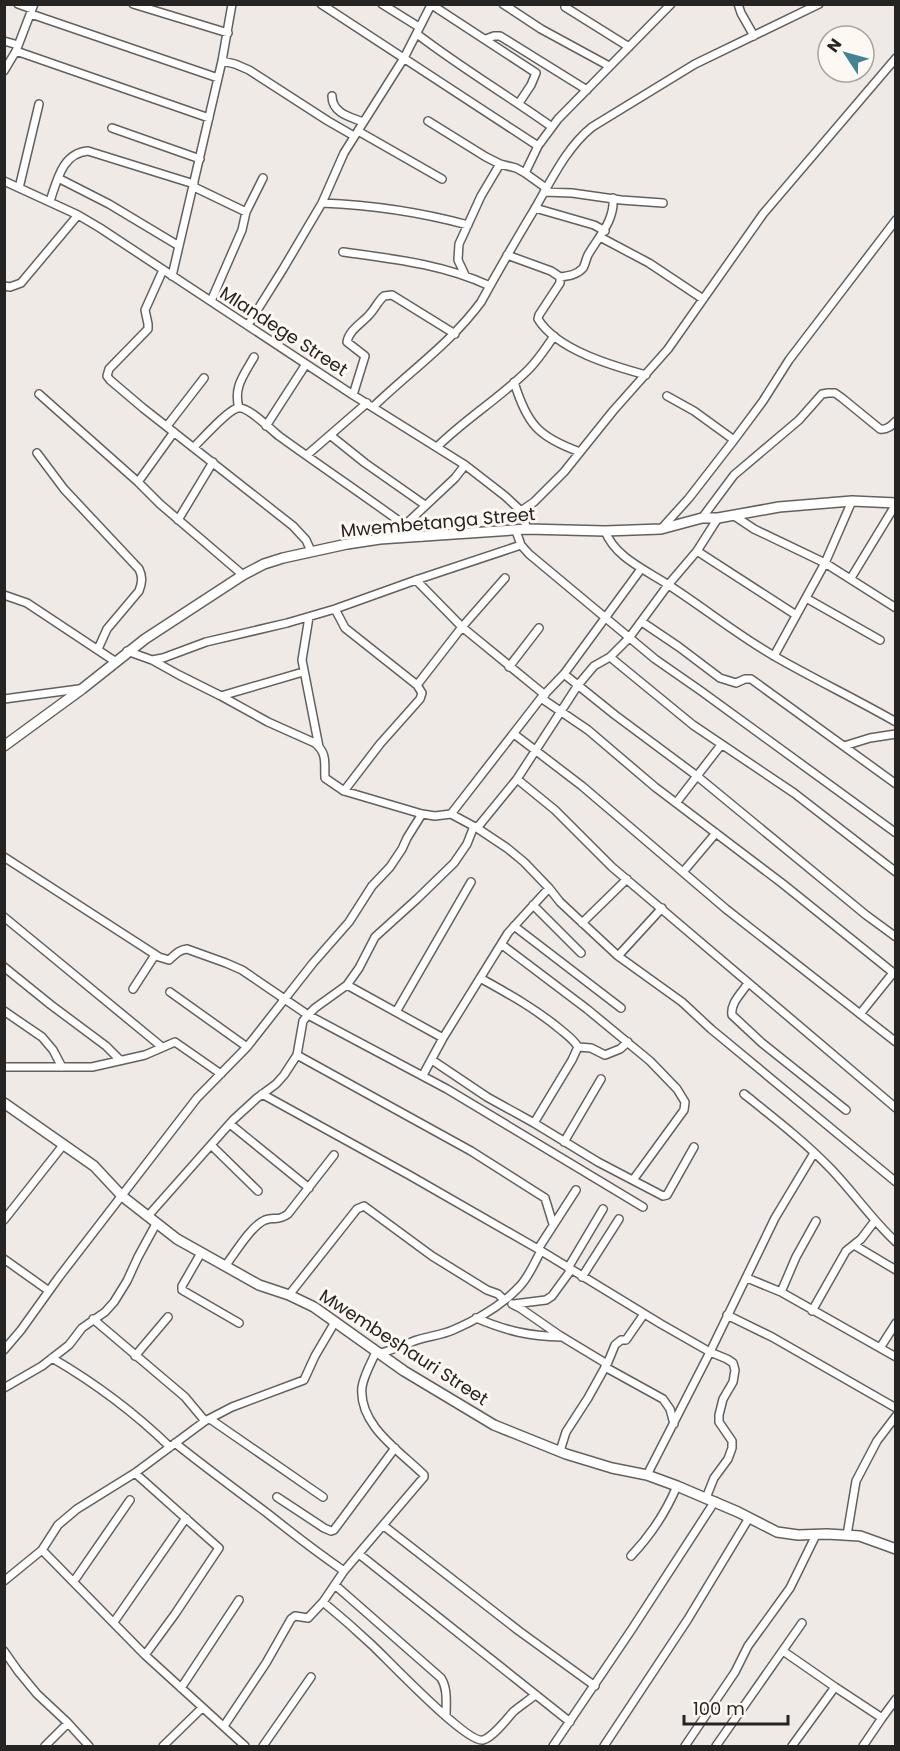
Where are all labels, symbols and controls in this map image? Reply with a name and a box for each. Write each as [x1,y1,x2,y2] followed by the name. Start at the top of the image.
[816,24,876,84] north arrow
[821,34,847,57] text: N
[215,280,353,382] street label: Mlandege Street
[340,501,536,543] street label: Mwembetanga Street
[315,1283,493,1411] street label: Mwembeshauri Street
[684,1688,788,1726] scale bar
[693,1696,745,1721] text: 100 m

